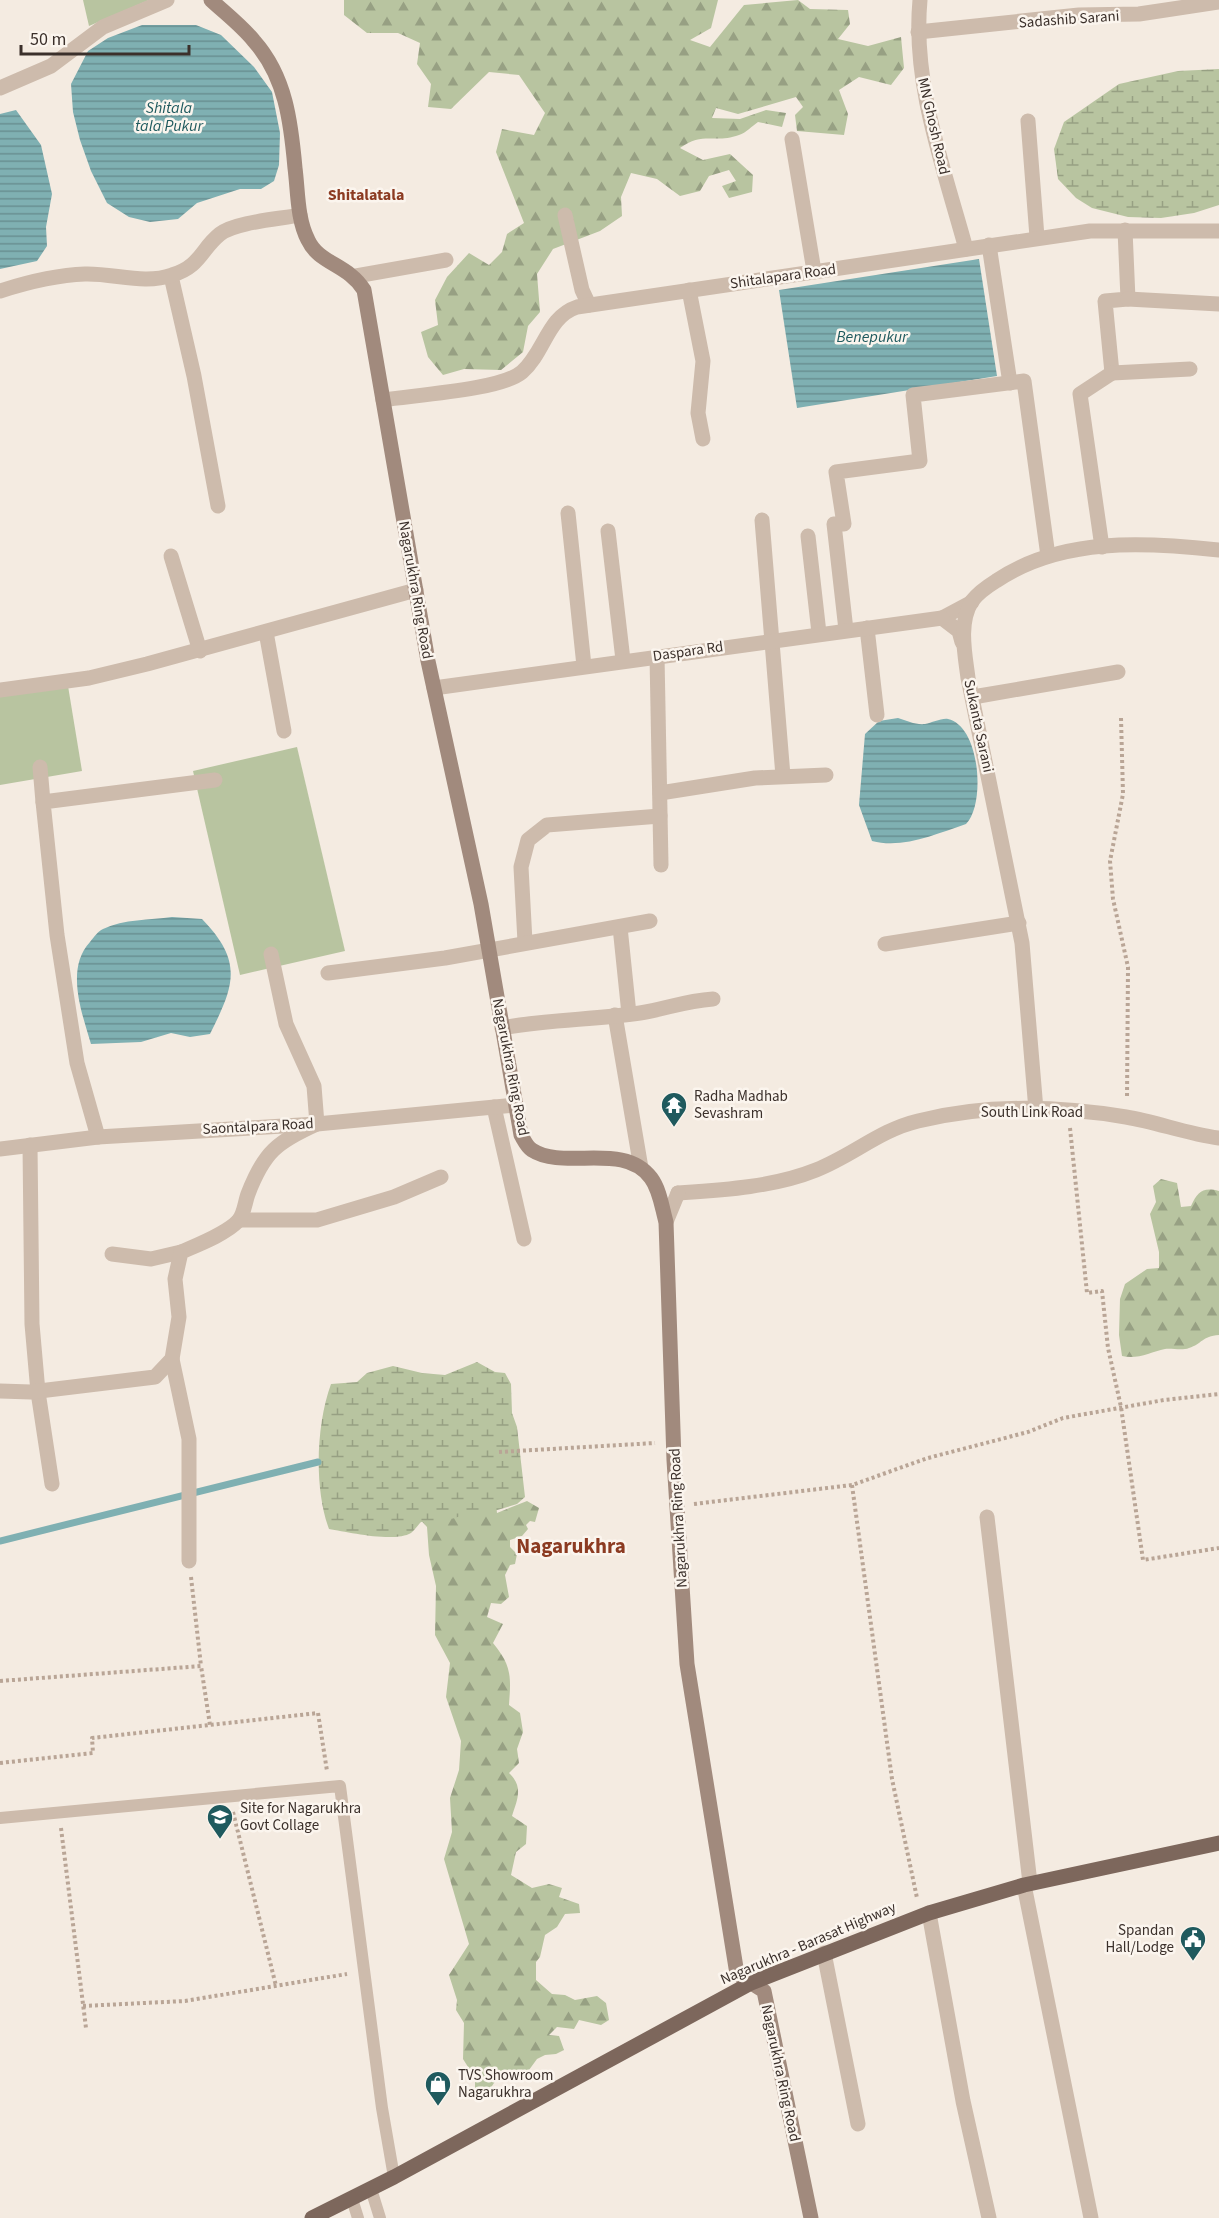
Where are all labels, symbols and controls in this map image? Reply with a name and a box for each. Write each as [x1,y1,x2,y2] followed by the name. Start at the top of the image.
[1018,6,1120,33] street label: Sadashib Sarani
[21,18,189,56] scale bar
[30,27,66,52] text: 50 m
[912,76,955,177] street label: MN Ghosh Road
[135,97,204,137] water label: Shitala tala Pukur
[328,184,404,206] district label: Shitalatala
[729,259,837,294] street label: Shitalapara Road
[836,326,909,348] water label: Benepukur
[393,519,438,661] street label: Nagarukhra Ring Road
[652,636,725,667] street label: Daspara Rd
[958,678,999,774] street label: Sukanta Sarani
[487,997,534,1138] street label: Nagarukhra Ring Road
[694,1086,788,1124] place label: Radha Madhab Sevashram
[659,1090,689,1128] temple icon: Radha Madhab Sevashram
[981,1102,1083,1123] street label: South Link Road
[202,1113,314,1140] street label: Saontalpara Road
[664,1448,693,1588] street label: Nagarukhra Ring Road
[516,1531,626,1561] district label: Nagarukhra
[240,1798,361,1836] place label: Site for Nagarukhra Govt Collage
[205,1802,235,1840] school or university icon: Site for Nagarukhra Govt Collage
[717,1897,899,1990] street label: Nagarukhra - Barasat Highway
[1105,1920,1174,1958] place label: Spandan Hall/Lodge
[1178,1924,1208,1962] public building icon: Spandan Hall/Lodge
[756,2003,805,2144] street label: Nagarukhra Ring Road
[458,2065,553,2103] place label: TVS Showroom Nagarukhra
[423,2069,453,2107] shop icon: TVS Showroom Nagarukhra

